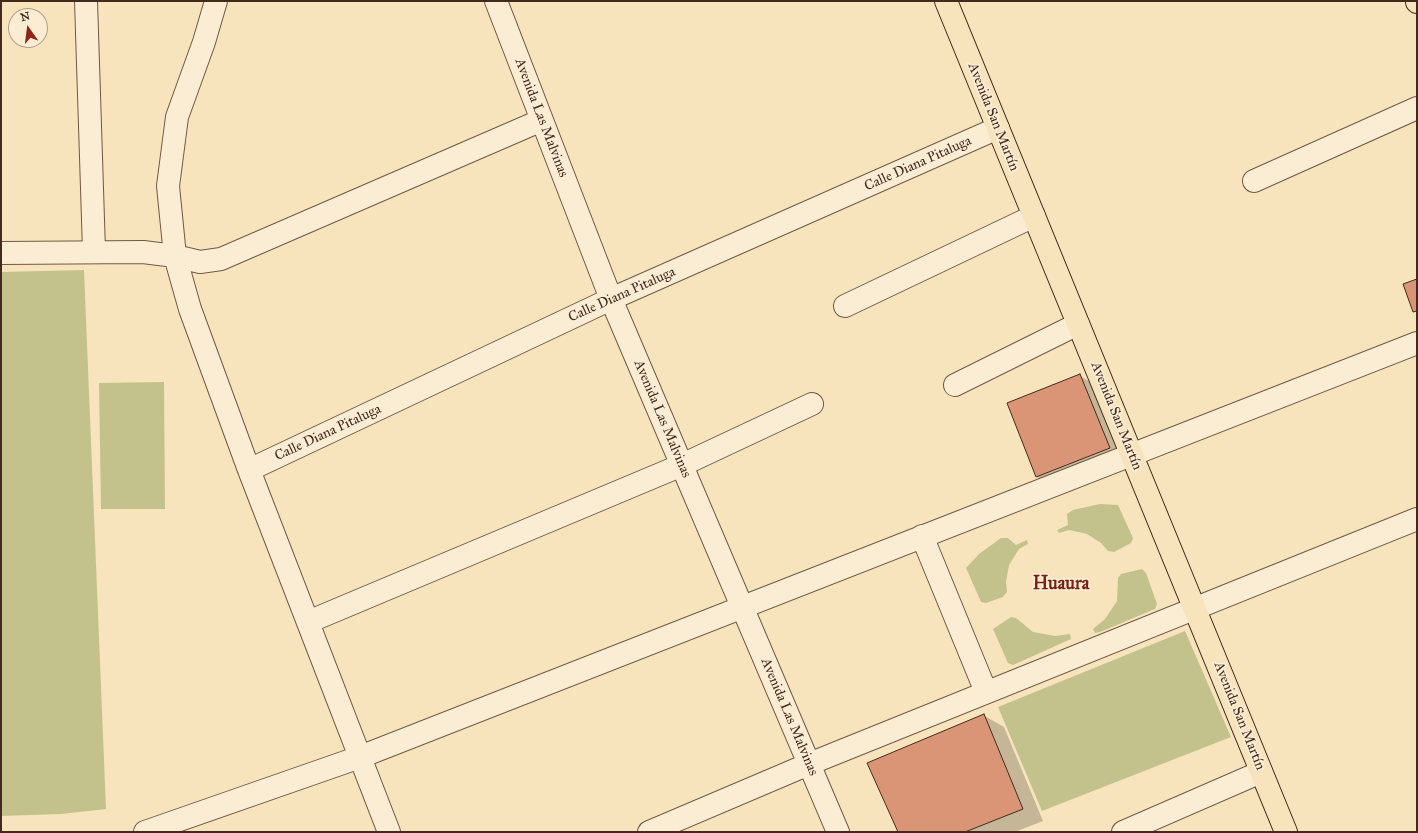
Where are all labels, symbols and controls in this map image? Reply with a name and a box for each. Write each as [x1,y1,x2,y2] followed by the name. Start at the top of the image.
[8,8,48,48] north arrow
[19,9,31,24] text: N
[511,56,571,180] street label: Avenida Las Malvinas
[964,60,1022,174] street label: Avenida San Martín
[862,133,974,195] street label: Calle Diana Pitaluga
[566,264,678,326] street label: Calle Diana Pitaluga
[630,358,694,480] street label: Avenida Las Malvinas
[1087,359,1145,473] street label: Avenida San Martín
[272,401,384,465] street label: Calle Diana Pitaluga
[1033,574,1089,596] district label: Huaura
[757,656,821,778] street label: Avenida Las Malvinas
[1210,659,1268,773] street label: Avenida San Martín

